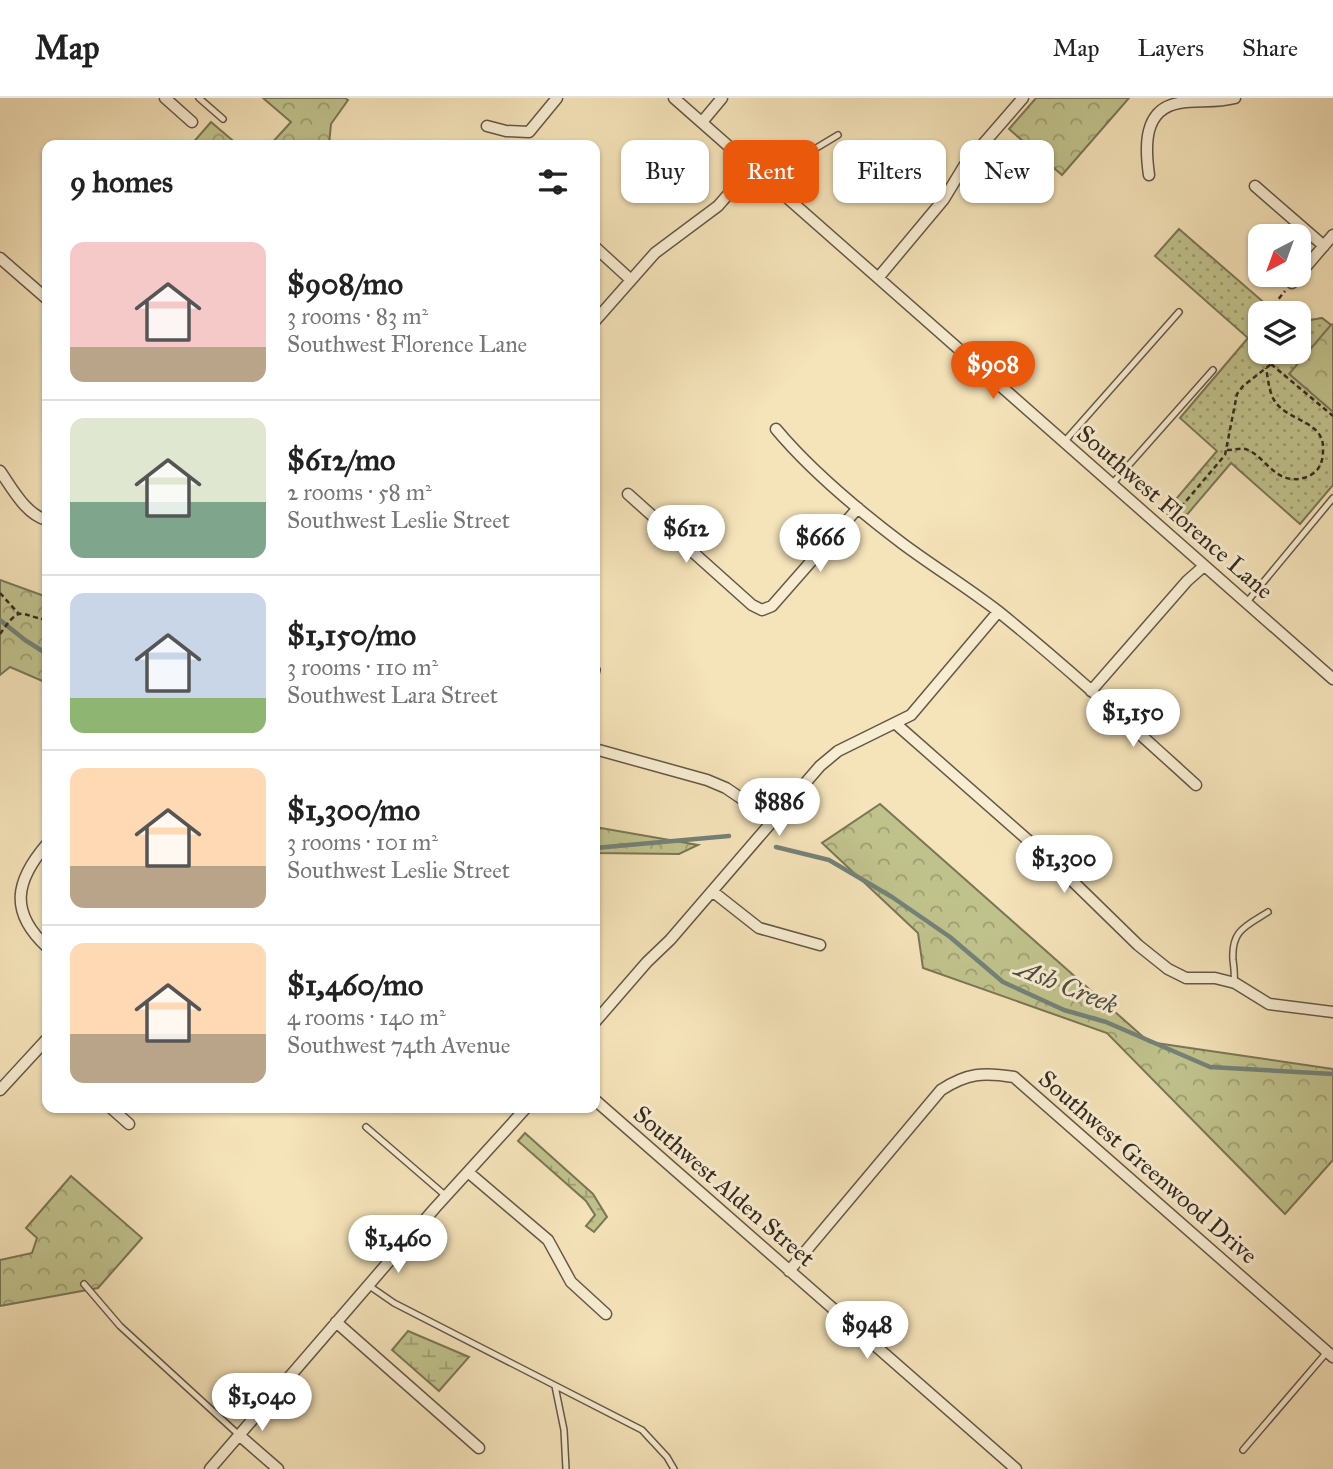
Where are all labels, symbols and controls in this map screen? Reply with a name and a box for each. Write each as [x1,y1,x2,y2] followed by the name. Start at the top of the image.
[35,28,99,68] text: Map
[1053,33,1100,63] text: Map
[1138,33,1204,63] text: Layers
[1242,33,1298,63] text: Share
[621,140,709,203] chip: Buy
[723,140,819,203] chip: Rent
[833,140,946,203] chip: Filters
[960,140,1054,203] chip: New
[534,163,572,201] icon: filters
[70,164,173,200] text: 9 homes
[1248,224,1311,287] north arrow
[1248,224,1311,364] map controls
[287,266,403,302] text: $908/mo
[126,270,210,354] icon: home
[1248,301,1311,364] button: layers
[287,302,428,330] text: 3 rooms · 83 m²
[287,330,527,358] text: Southwest Florence Lane
[952,342,1034,401] pin: $908
[967,350,1019,378] text: $908
[1071,418,1279,606] street label: Southwest Florence Lane
[287,442,395,478] text: $612/mo
[126,446,210,530] icon: home
[287,478,432,506] text: 2 rooms · 58 m²
[645,505,727,565] pin: $612
[287,506,510,534] text: Southwest Leslie Street
[663,514,709,542] text: $612
[779,514,861,574] pin: $666
[795,523,845,551] text: $666
[287,617,416,653] text: $1,150/mo
[126,621,210,705] icon: home
[287,653,438,681] text: 3 rooms · 110 m²
[287,681,498,709] text: Southwest Lara Street
[1076,690,1190,749] pin: $1,150
[1102,698,1164,726] text: $1,150
[738,778,820,838] pin: $886
[754,787,804,815] text: $886
[287,792,420,828] text: $1,300/mo
[126,796,210,880] icon: home
[287,828,438,856] text: 3 rooms · 101 m²
[1007,836,1121,895] pin: $1,300
[1032,844,1096,872] text: $1,300
[287,856,510,884] text: Southwest Leslie Street
[1009,950,1123,1021] water label: Ash Creek
[287,967,423,1003] text: $1,460/mo
[126,971,210,1055] icon: home
[287,1003,446,1031] text: 4 rooms · 140 m²
[287,1031,510,1059] text: Southwest 74th Avenue
[1032,1064,1264,1270] street label: Southwest Greenwood Drive
[627,1099,821,1273] street label: Southwest Alden Street
[341,1216,455,1275] pin: $1,460
[364,1224,432,1252] text: $1,460
[826,1302,908,1361] pin: $948
[841,1310,893,1338] text: $948
[205,1374,319,1433] pin: $1,040
[228,1382,296,1410] text: $1,040

